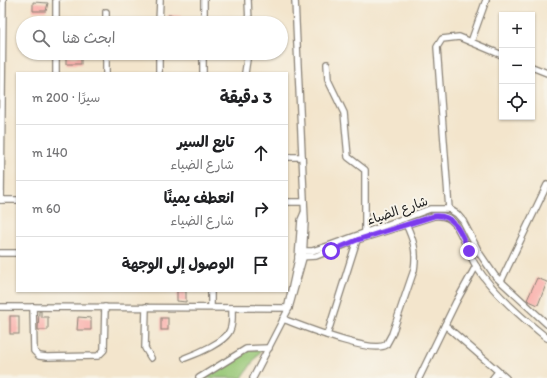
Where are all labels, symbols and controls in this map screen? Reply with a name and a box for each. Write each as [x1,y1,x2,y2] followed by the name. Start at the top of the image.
[499,12,535,120] map controls
[499,12,535,48] button: +
[16,16,288,60] search box
[30,27,52,49] icon: search
[62,29,116,47] text: ابحث هنا
[499,48,535,84] button: −
[499,84,535,120] button: locate
[220,87,272,107] text: 3 دقيقة
[32,90,100,105] text: سيرًا · 200 m
[177,133,234,151] text: تابع السير
[250,142,272,164] icon: ahead
[32,145,68,160] text: 140 m
[170,157,234,172] text: شارع الضياء
[164,189,234,207] text: انعطف يمينًا
[365,193,430,230] street label: شارع الضياء
[250,198,272,220] icon: right
[32,201,61,216] text: 60 m
[170,213,234,228] text: شارع الضياء
[322,242,340,260] route start
[460,242,478,260] route end
[250,254,272,276] icon: arrive
[122,255,234,273] text: الوصول إلى الوجهة

